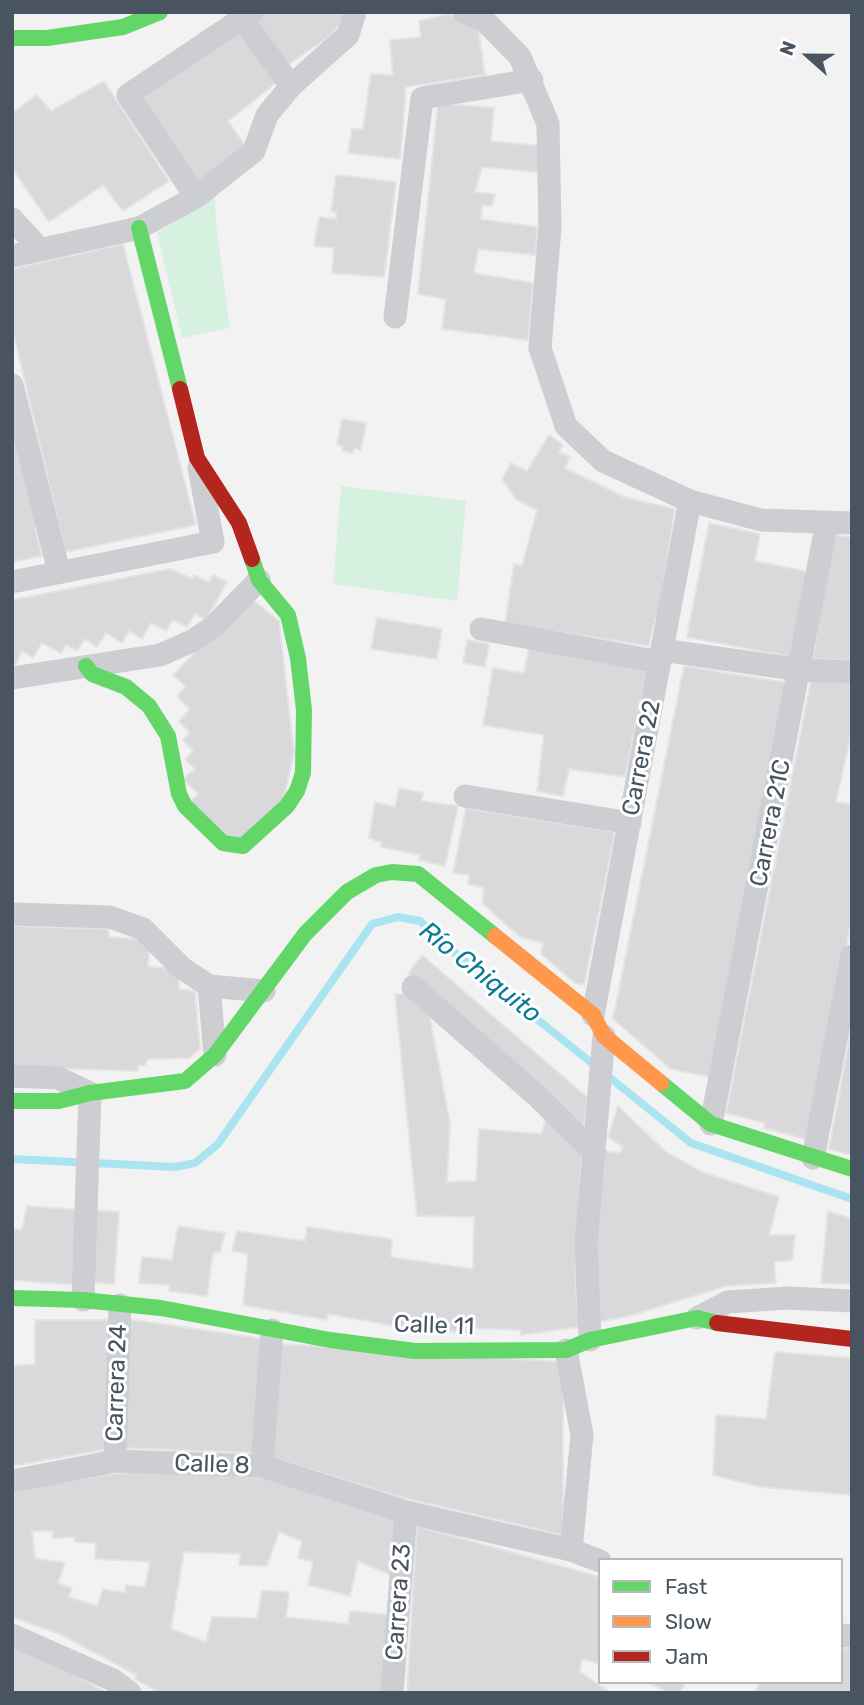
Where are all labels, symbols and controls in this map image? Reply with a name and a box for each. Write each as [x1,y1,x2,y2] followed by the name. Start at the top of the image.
[773,21,843,91] north arrow
[775,38,801,59] text: N
[617,698,667,818] street label: Carrera 22
[745,757,797,889] street label: Carrera 21C
[413,916,547,1030] water label: Río Chiquito
[393,1310,475,1342] street label: Calle 11
[101,1324,133,1442] street label: Carrera 24
[174,1449,250,1481] street label: Calle 8
[381,1543,417,1661] street label: Carrera 23
[598,1558,843,1684] legend
[665,1574,707,1599] text: Fast
[665,1609,712,1634] text: Slow
[665,1644,709,1669] text: Jam

